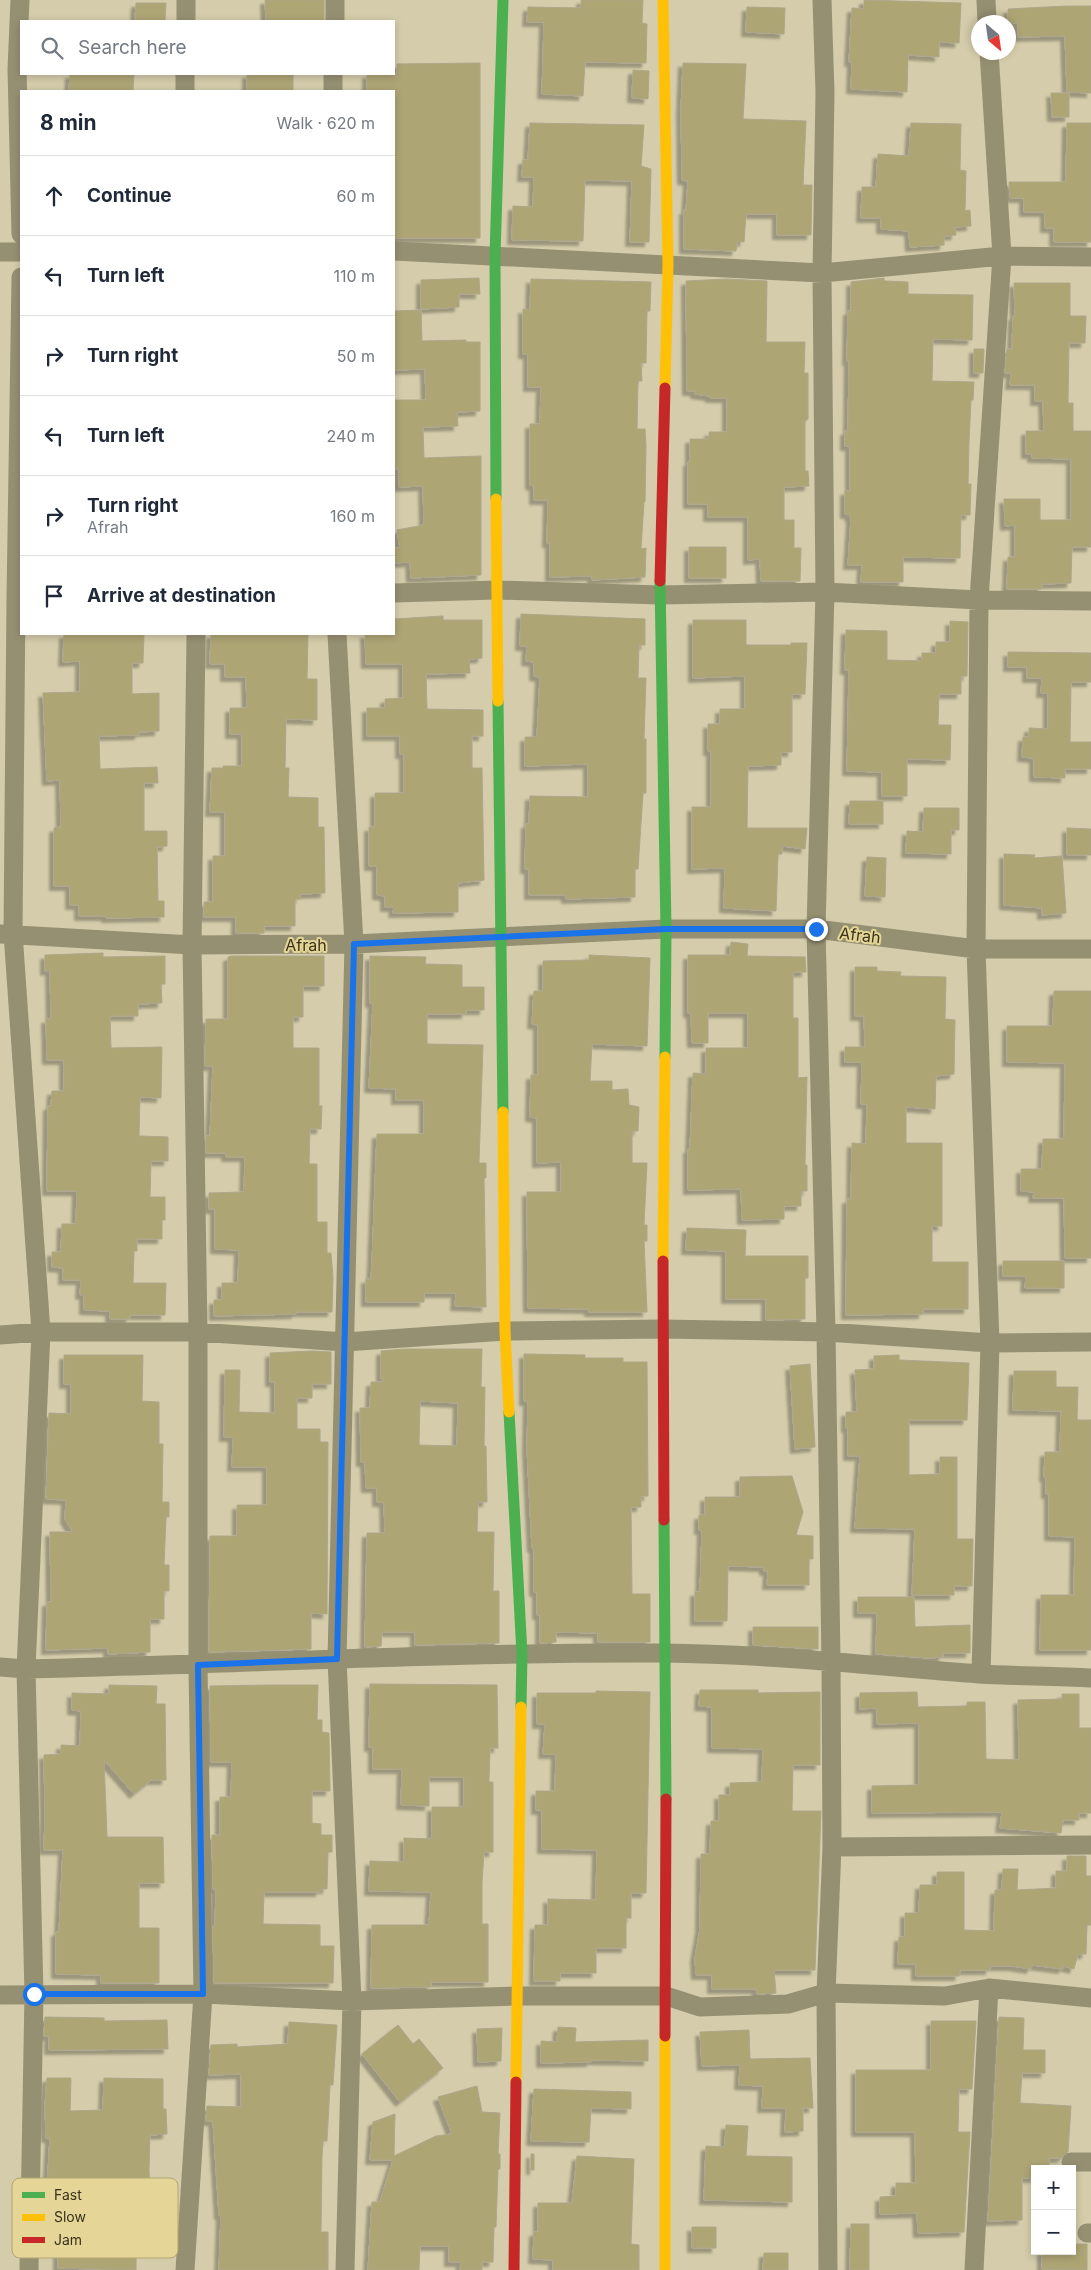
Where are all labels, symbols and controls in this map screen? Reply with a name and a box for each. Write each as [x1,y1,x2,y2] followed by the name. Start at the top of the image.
[971,15,1016,60] north arrow
[20,20,395,75] search box
[38,34,66,62] icon: search
[78,36,187,59] text: Search here
[40,110,97,135] text: 8 min
[277,113,375,133] text: Walk · 620 m
[40,182,68,210] icon: ahead
[87,184,172,207] text: Continue
[336,186,375,206] text: 60 m
[40,262,68,290] icon: left
[87,264,165,287] text: Turn left
[333,266,375,286] text: 110 m
[40,342,68,370] icon: right
[87,344,178,367] text: Turn right
[337,346,375,366] text: 50 m
[40,422,68,450] icon: left
[87,424,165,447] text: Turn left
[327,426,375,446] text: 240 m
[87,494,178,517] text: Turn right
[40,502,68,530] icon: right
[330,506,375,526] text: 160 m
[87,517,128,537] text: Afrah
[40,582,68,610] icon: arrive
[87,584,276,607] text: Arrive at destination
[805,918,828,941] route end
[838,923,882,947] street label: Afrah
[285,935,327,955] street label: Afrah
[23,1983,46,2006] route start
[1031,2165,1076,2255] map controls
[1031,2165,1076,2210] button: +
[12,2178,178,2258] legend
[54,2186,82,2203] text: Fast
[54,2208,86,2225] text: Slow
[1031,2210,1076,2255] button: −
[54,2231,82,2248] text: Jam

